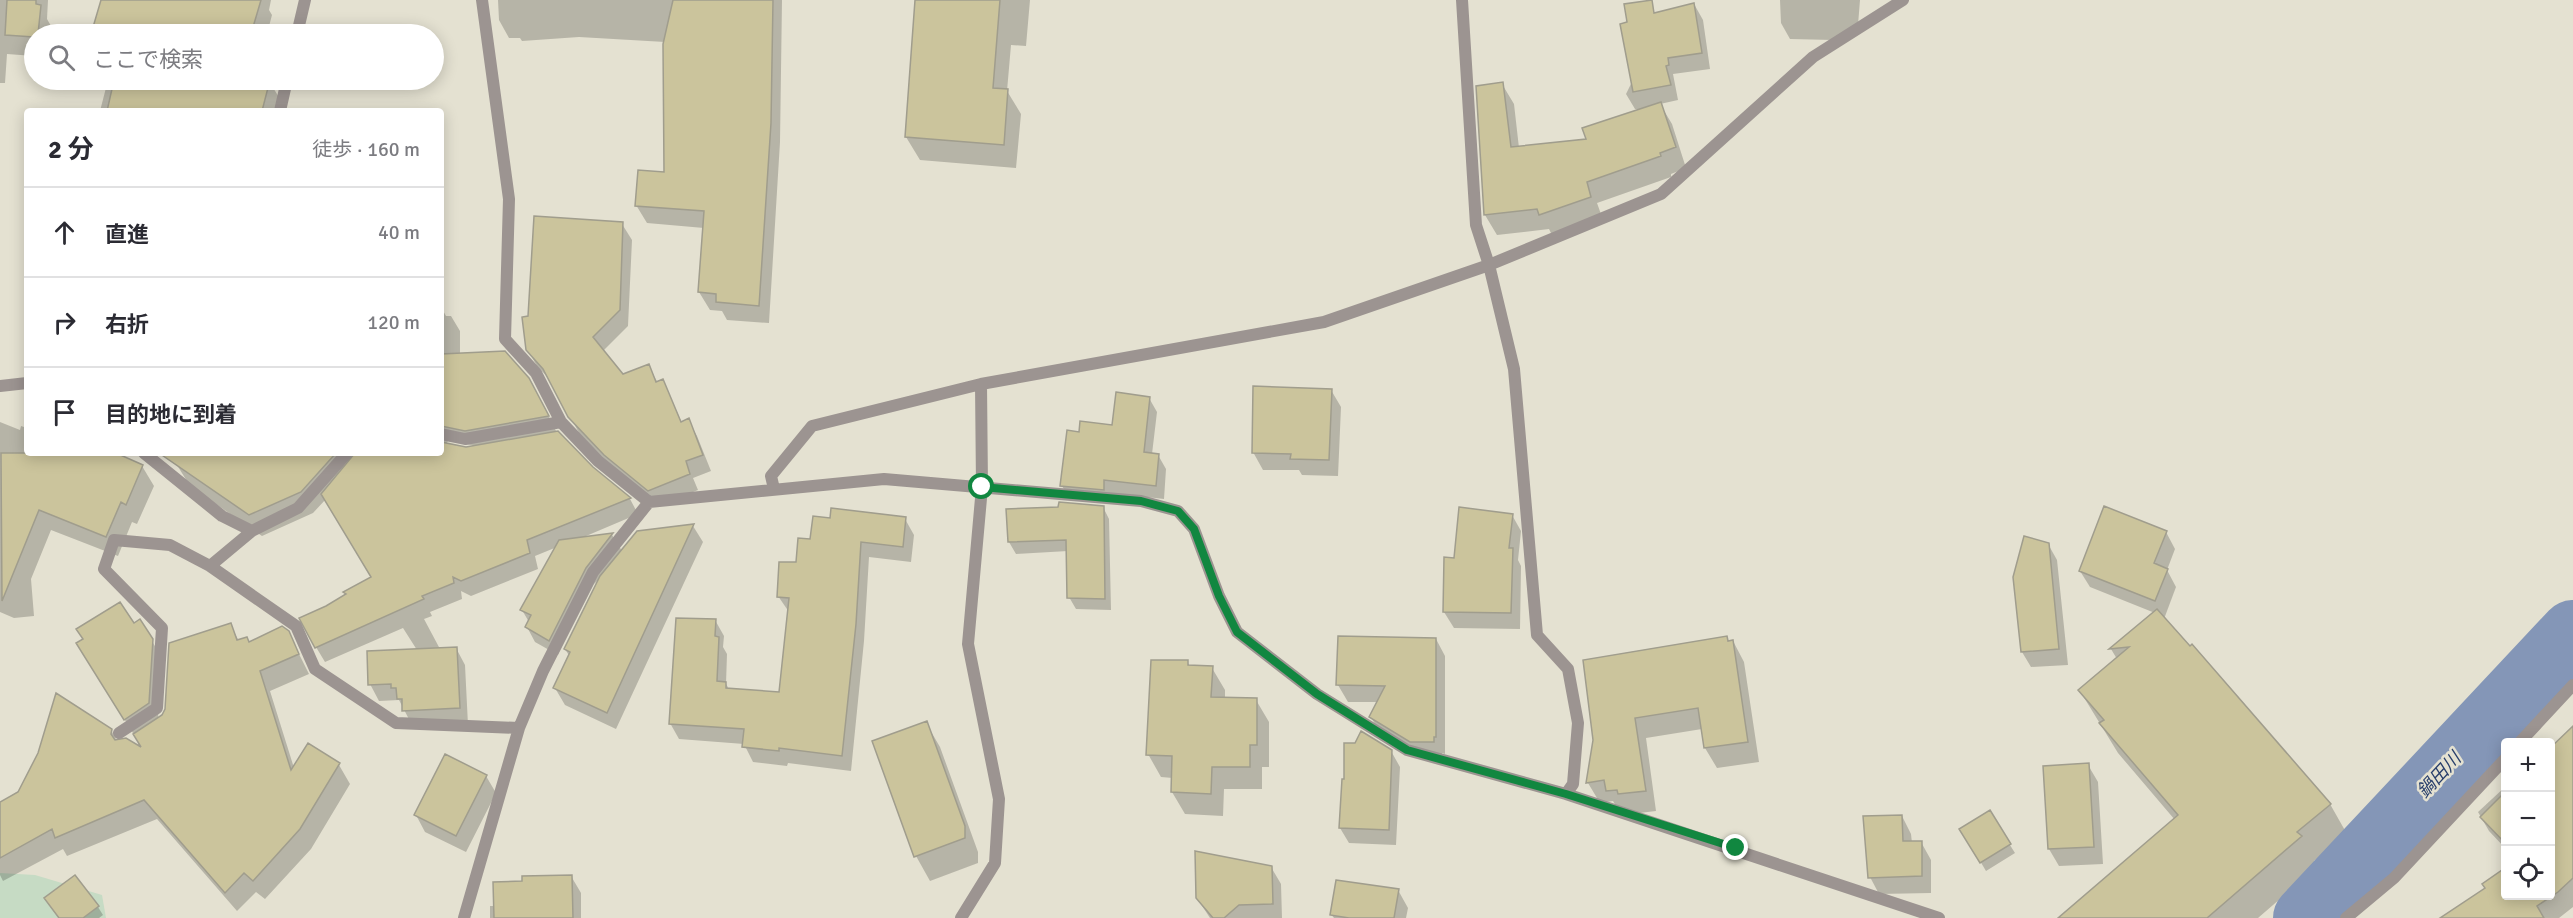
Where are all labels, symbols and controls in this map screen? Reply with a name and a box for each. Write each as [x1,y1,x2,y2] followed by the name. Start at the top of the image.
[24,24,444,90] search box
[45,41,78,74] icon: search
[93,46,203,73] text: ここで検索
[48,134,94,166] text: 2 分
[312,137,420,162] text: 徒歩 · 160 m
[48,216,81,249] icon: ahead
[378,220,420,245] text: 40 m
[105,221,149,248] text: 直進
[48,306,81,339] icon: right
[367,310,420,335] text: 120 m
[105,311,149,338] text: 右折
[48,396,81,429] icon: arrive
[105,401,237,428] text: 目的地に到着
[968,473,994,499] route start
[2501,738,2555,900] map controls
[2501,738,2555,792] button: +
[2413,746,2467,802] water label: 鍋田川
[2501,792,2555,846] button: −
[1722,834,1748,860] route end
[2501,846,2555,900] button: locate

